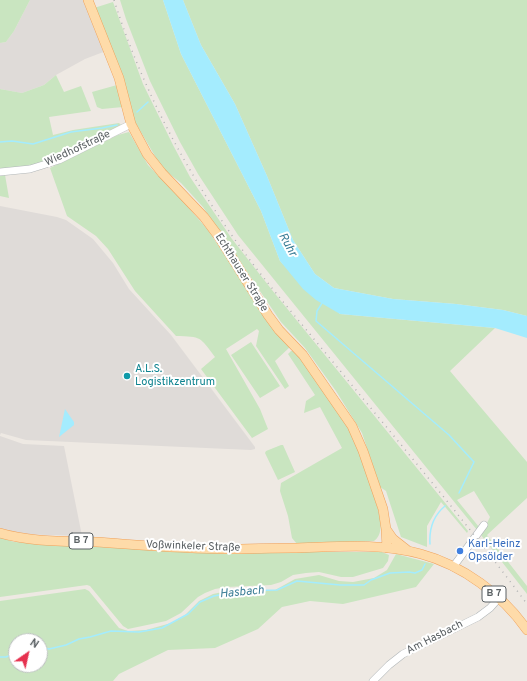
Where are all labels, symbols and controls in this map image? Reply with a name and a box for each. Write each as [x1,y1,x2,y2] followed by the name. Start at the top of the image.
[43,128,113,170] street label: Wiedhofstraße
[212,231,270,315] street label: Echthauser Straße
[275,231,299,259] water label: Ruhr
[135,363,215,389] place label: A.L.S. Logistikzentrum
[122,371,132,381] marker: A.L.S. Logistikzentrum
[69,533,93,549] road number: B 7
[468,538,521,564] place label: Karl-Heinz Opsölder
[146,539,240,555] street label: Voßwinkeler Straße
[455,546,465,556] marker: Karl-Heinz Opsölder
[219,584,265,602] water label: Hasbach
[482,586,506,602] road number: B 7
[405,618,465,658] street label: Am Hasbach
[8,633,48,673] north arrow
[27,636,41,652] text: N

